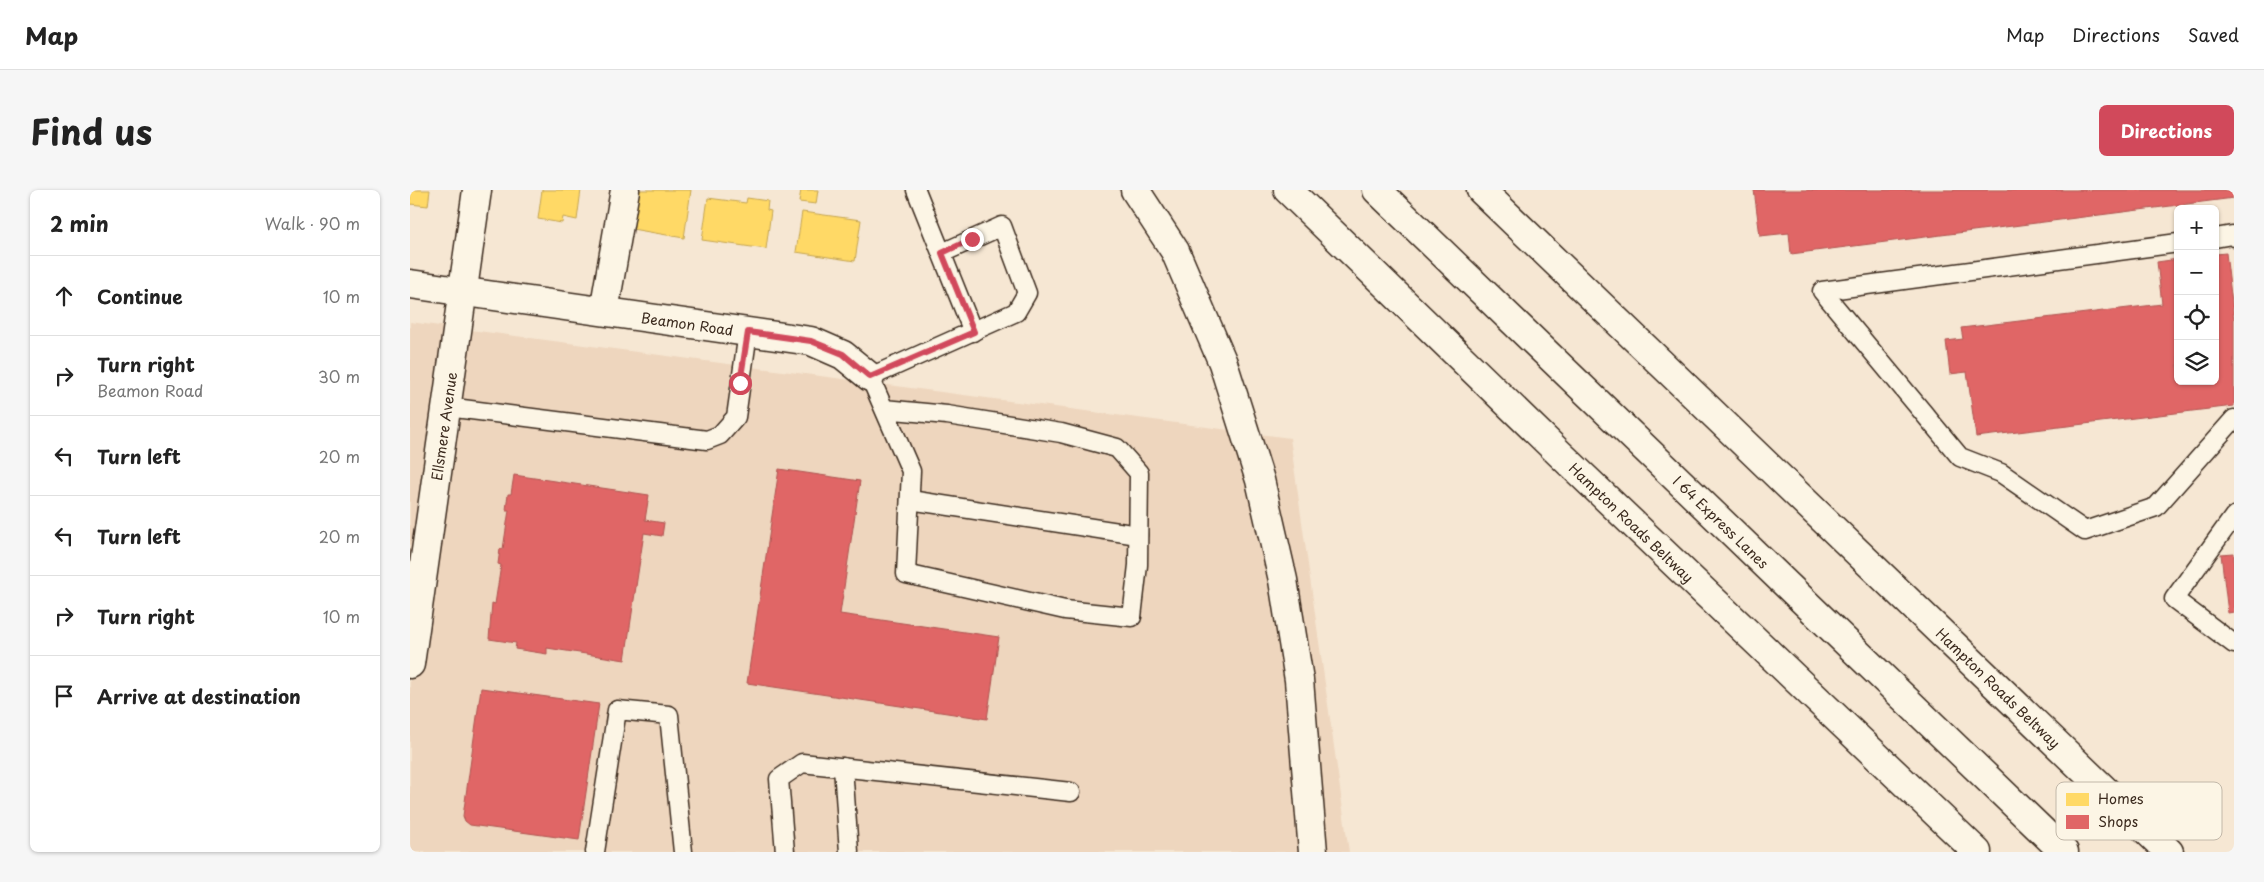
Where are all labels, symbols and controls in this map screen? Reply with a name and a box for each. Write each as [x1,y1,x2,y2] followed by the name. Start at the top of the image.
[25,17,78,53] text: Map
[2006,21,2044,48] text: Map
[2072,21,2160,48] text: Directions
[2188,21,2239,48] text: Saved
[30,104,152,157] text: Find us
[2099,105,2234,156] button: Directions
[2174,205,2219,385] map controls
[2174,205,2219,250] button: +
[50,207,109,239] text: 2 min
[265,211,360,235] text: Walk · 90 m
[961,228,984,251] route end
[2174,250,2219,295] button: −
[50,282,78,310] icon: ahead
[97,282,183,310] text: Continue
[323,284,360,308] text: 10 m
[2174,295,2219,340] button: locate
[640,306,735,340] street label: Beamon Road
[2174,340,2219,385] button: layers
[97,350,195,378] text: Turn right
[50,362,78,390] icon: right
[318,364,360,388] text: 30 m
[426,370,462,482] street label: Ellsmere Avenue
[729,372,752,395] route start
[97,378,203,402] text: Beamon Road
[50,442,78,470] icon: left
[97,442,181,470] text: Turn left
[319,444,360,468] text: 20 m
[1565,458,1699,587] street label: Hampton Roads Beltway
[1669,471,1774,573] street label: I 64 Express Lanes
[50,522,78,550] icon: left
[97,522,181,550] text: Turn left
[319,524,360,548] text: 20 m
[50,602,78,630] icon: right
[97,602,195,630] text: Turn right
[323,604,360,628] text: 10 m
[1932,623,2065,753] street label: Hampton Roads Beltway
[50,682,78,710] icon: arrive
[97,682,301,710] text: Arrive at destination
[2056,782,2222,840] legend
[2098,788,2144,809] text: Homes
[2098,811,2138,832] text: Shops

